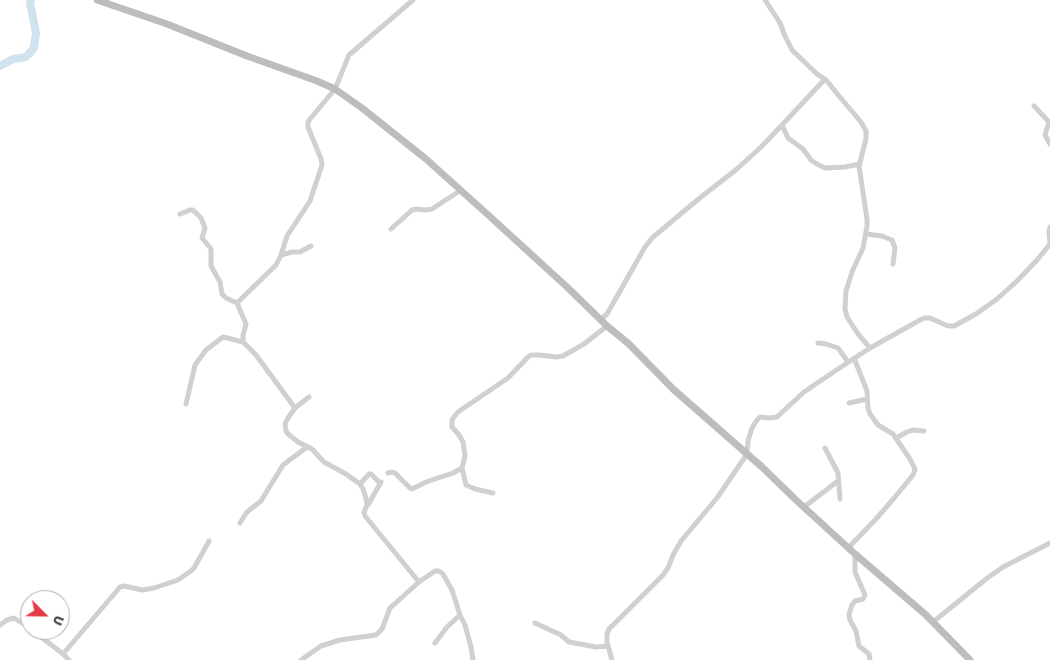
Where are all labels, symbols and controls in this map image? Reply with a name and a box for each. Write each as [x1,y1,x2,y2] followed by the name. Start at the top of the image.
[20,590,70,640] north arrow
[47,612,69,629] text: U

